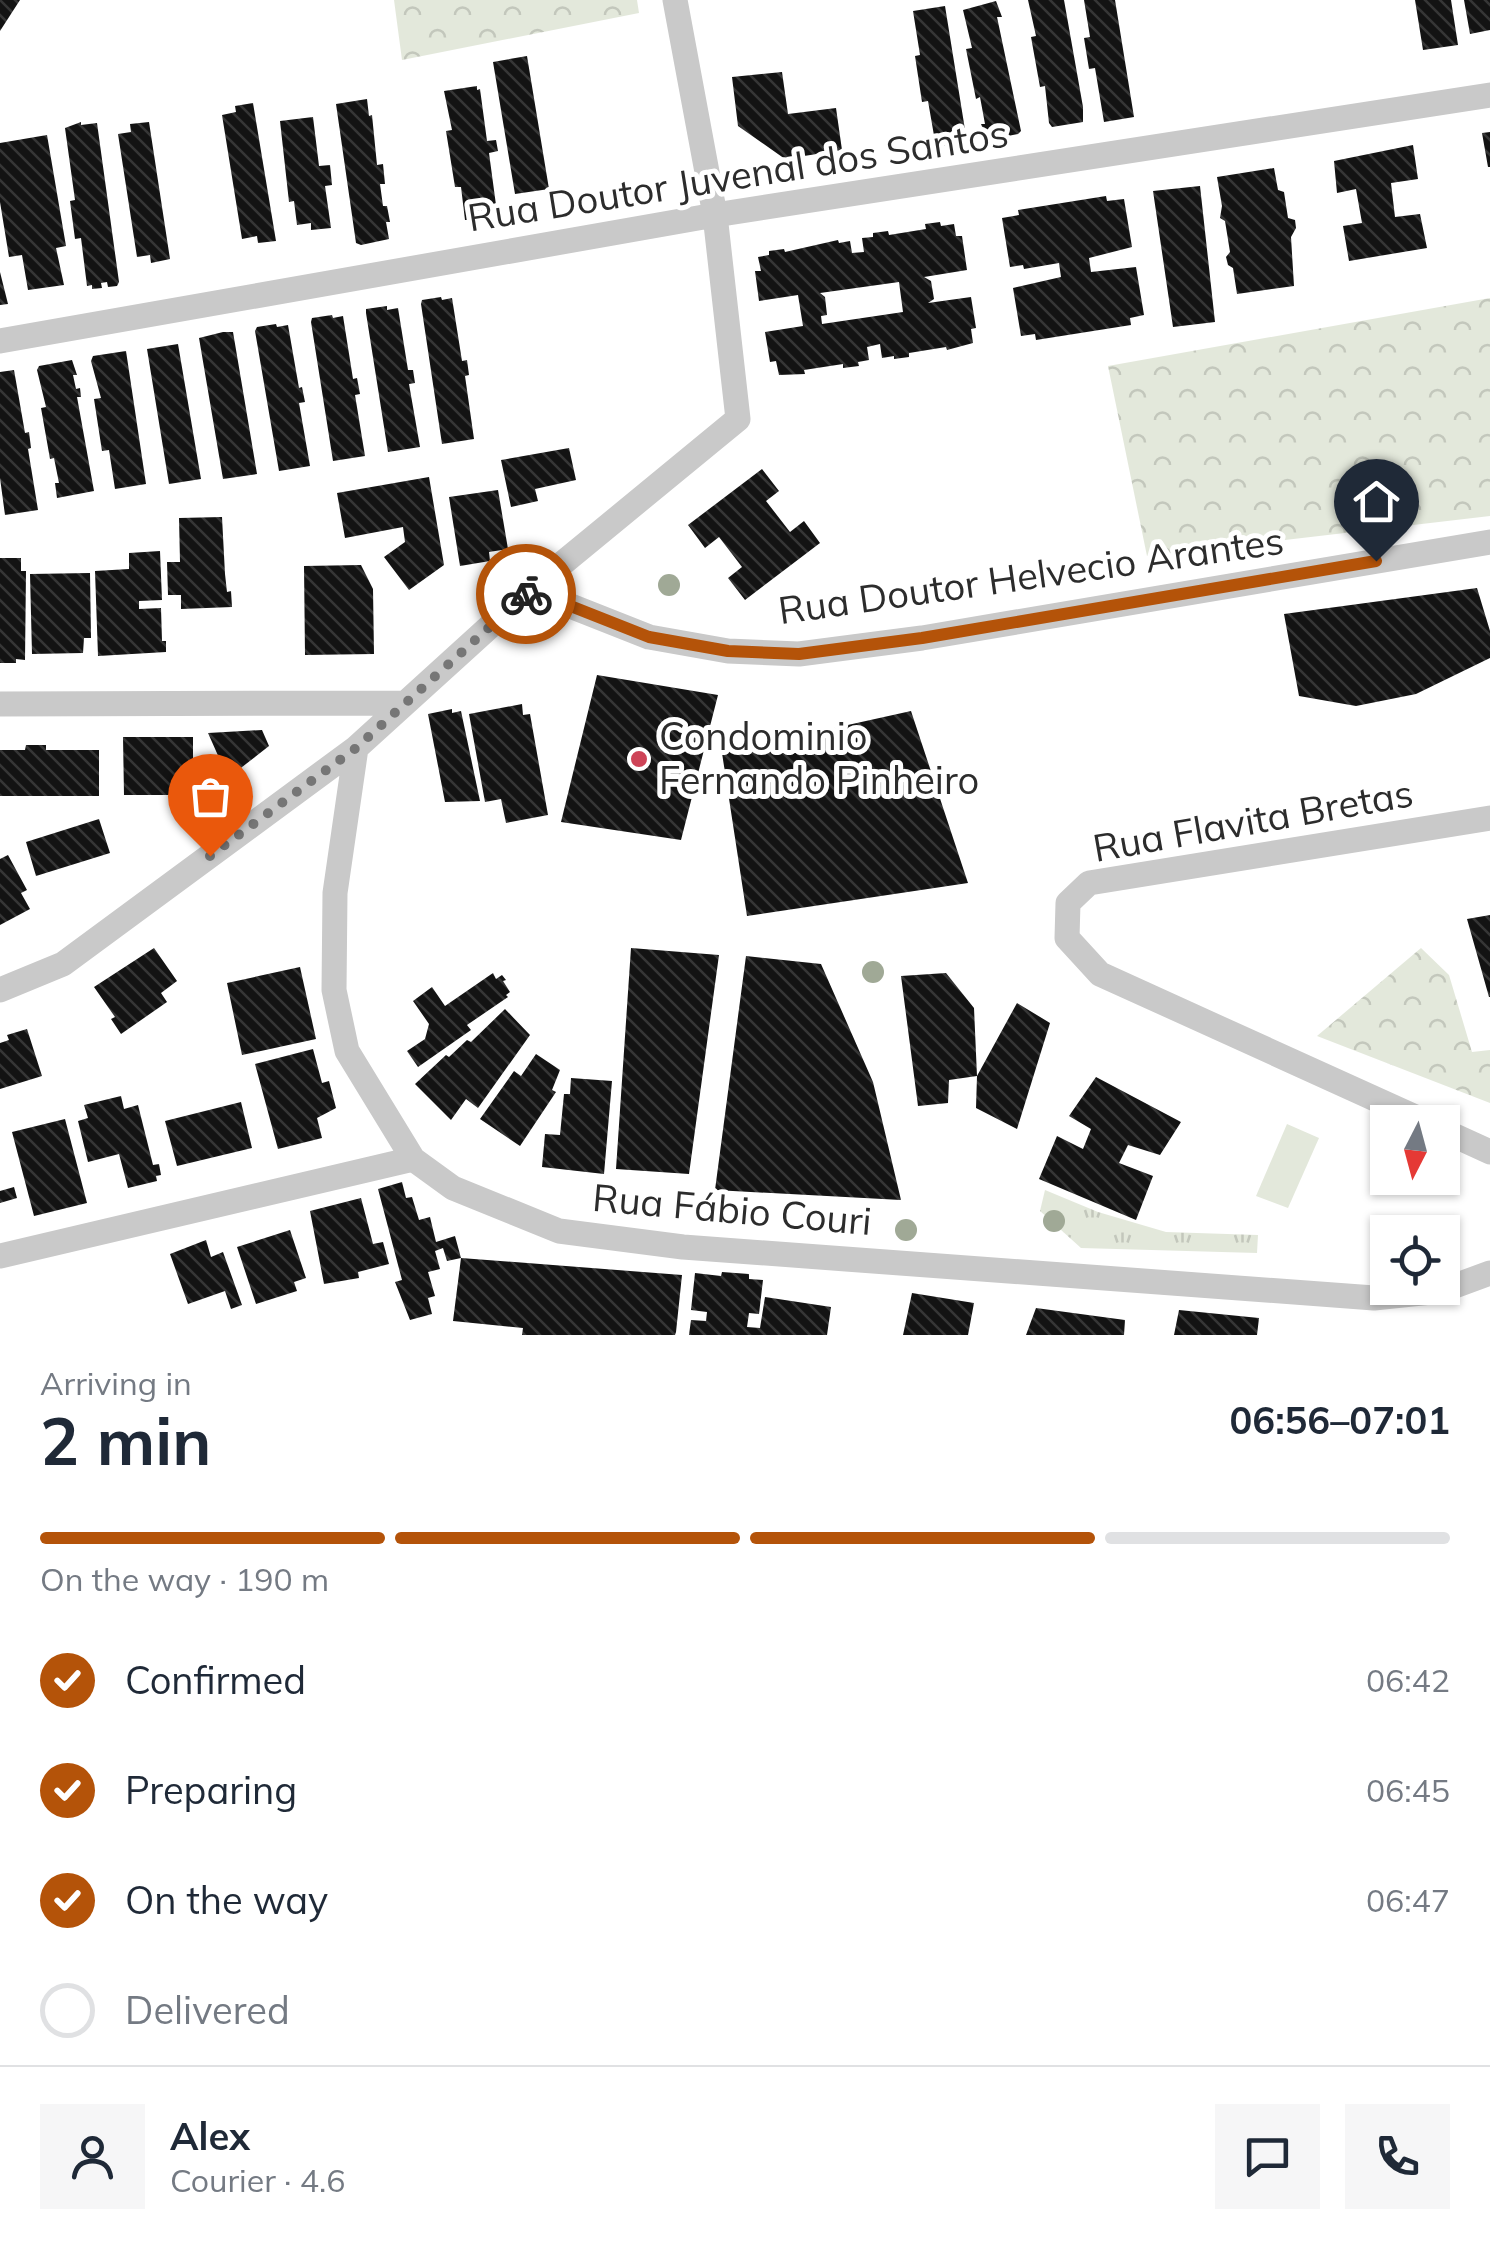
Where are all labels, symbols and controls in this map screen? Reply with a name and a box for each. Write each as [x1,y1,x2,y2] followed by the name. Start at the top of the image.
[464,109,1011,241] street label: Rua Doutor Juvenal dos Santos
[1334,459,1419,562] pin
[1349,474,1404,529] icon: home
[775,516,1287,634] street label: Rua Doutor Helvecio Arantes
[476,544,576,644] courier
[499,567,554,622] icon: bike
[659,712,979,804] place label: Condominio Fernando Pinheiro
[628,748,650,770] marker: Condominio Fernando Pinheiro
[168,754,253,857] pin
[1089,768,1417,872] street label: Rua Flavita Bretas
[183,769,238,824] icon: bag
[1370,1105,1460,1195] north arrow
[1370,1105,1460,1305] map controls
[591,1173,873,1245] street label: Rua Fábio Couri
[1370,1215,1460,1305] button: locate
[40,1363,192,1403] text: Arriving in
[1230,1396,1450,1444] text: 06:56–07:01
[40,1400,211,1481] text: 2 min
[40,1559,329,1599] text: On the way · 190 m
[40,1653,95,1708] icon: check
[125,1656,306,1704] text: Confirmed
[1366,1660,1450,1700] text: 06:42
[40,1763,95,1818] icon: check
[125,1766,297,1814] text: Preparing
[1366,1770,1450,1810] text: 06:45
[40,1873,95,1928] icon: check
[125,1876,328,1924] text: On the way
[1366,1880,1450,1920] text: 06:47
[125,1986,290,2034] text: Delivered
[40,2104,145,2209] button: person
[1215,2104,1320,2209] button: chat
[1345,2104,1450,2209] button: phone
[170,2112,250,2160] text: Alex
[170,2160,346,2200] text: Courier · 4.6

